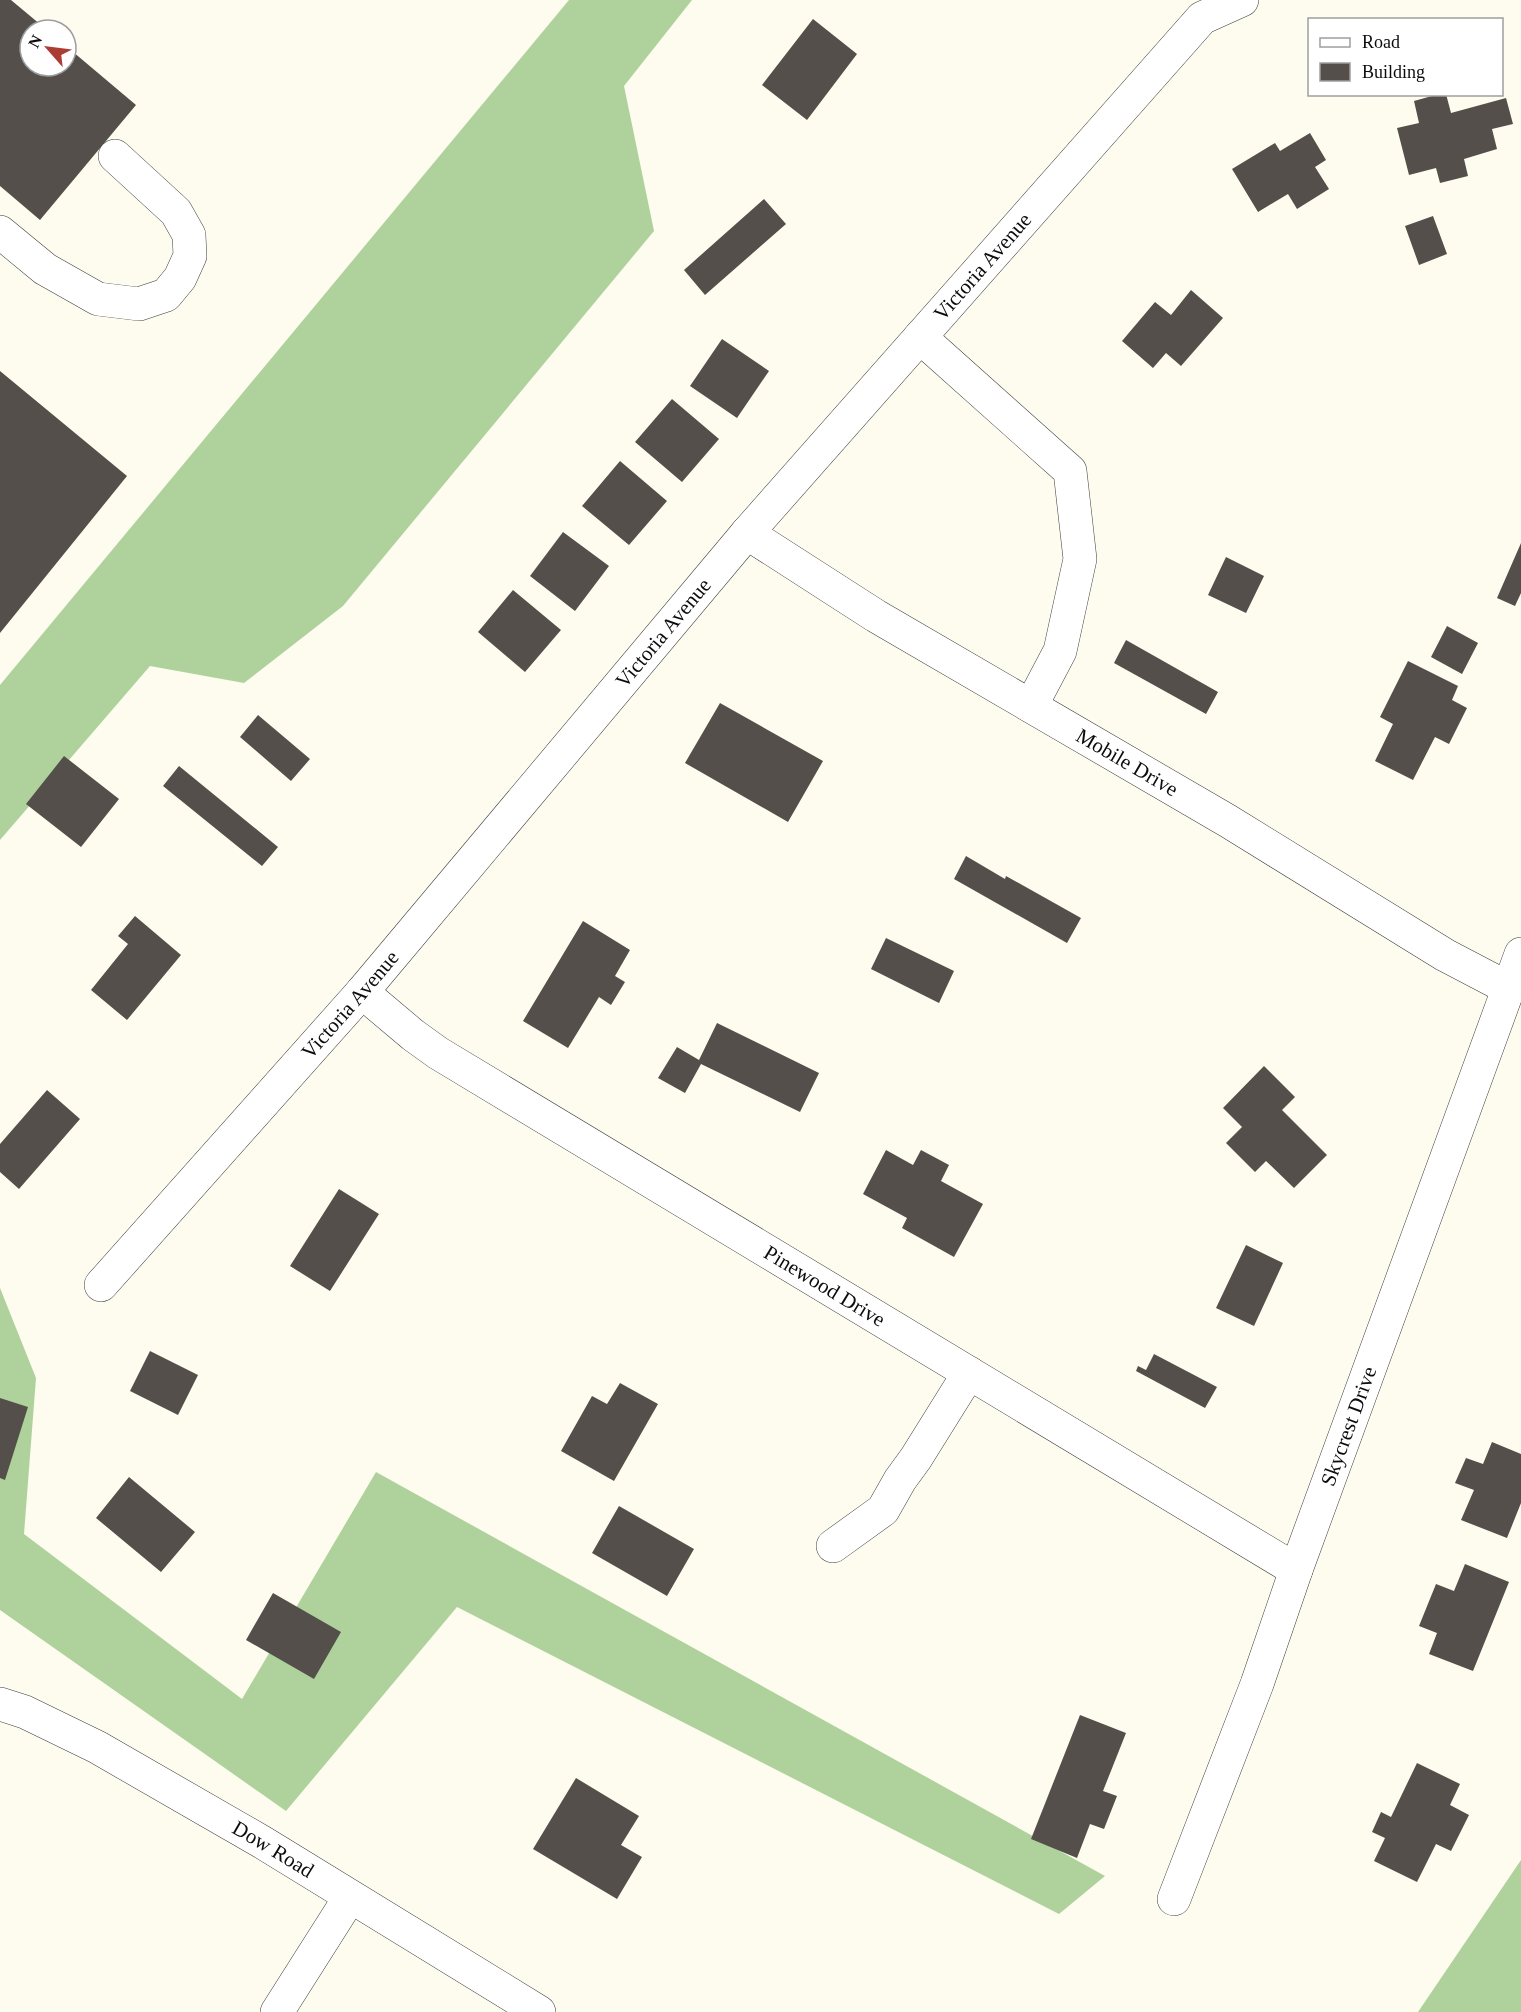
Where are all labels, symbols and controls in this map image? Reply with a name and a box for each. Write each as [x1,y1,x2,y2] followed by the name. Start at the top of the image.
[18,18,78,78] north arrow
[1308,18,1503,96] legend
[25,32,46,50] text: N
[1362,32,1400,52] text: Road
[1362,62,1425,82] text: Building
[929,208,1036,325] street label: Victoria Avenue
[610,573,716,693] street label: Victoria Avenue
[1072,723,1182,801] street label: Mobile Drive
[296,946,404,1064] street label: Victoria Avenue
[760,1240,890,1332] street label: Pinewood Drive
[1316,1363,1381,1489] street label: Skycrest Drive
[228,1816,319,1883] street label: Dow Road

